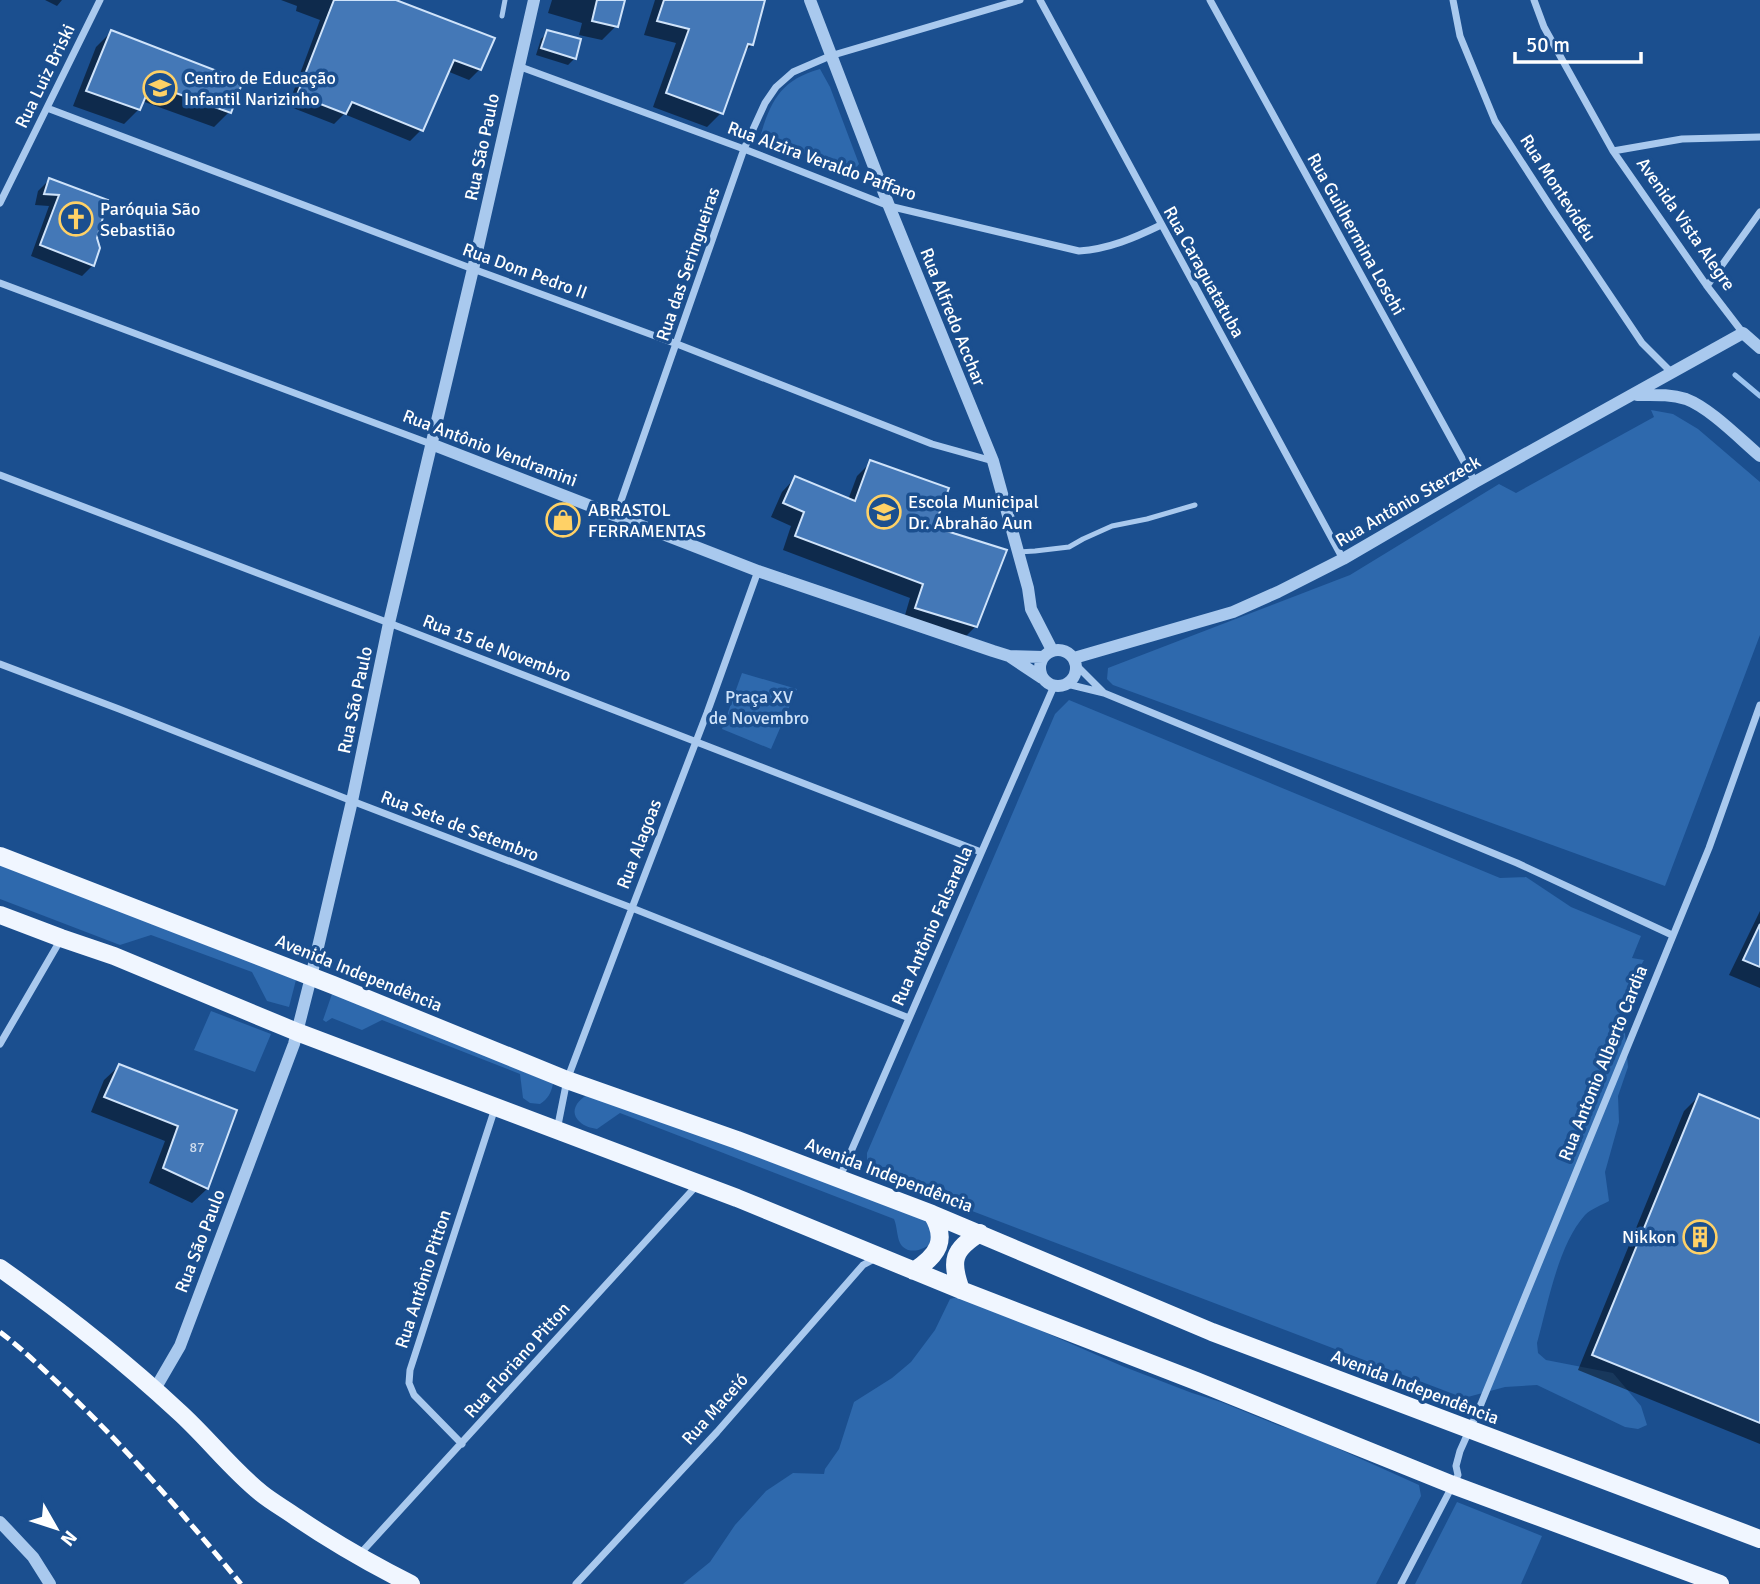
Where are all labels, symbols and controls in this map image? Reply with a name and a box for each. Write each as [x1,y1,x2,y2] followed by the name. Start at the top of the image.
[10,20,80,132] street label: Rua Luiz Briski
[1515,21,1641,65] scale bar
[1526,32,1570,58] text: 50 m
[184,67,336,110] place label: Centro de Educação Infantil Narizinho
[141,69,179,107] school or university icon: Centro de Educação Infantil Narizinho
[460,91,504,203] street label: Rua São Paulo
[724,117,920,205] street label: Rua Alzira Veraldo Paffaro
[1515,130,1601,246] street label: Rua Montevidéu
[1302,149,1410,319] street label: Rua Guilhermina Loschi
[1632,153,1740,295] street label: Avenida Vista Alegre
[651,184,725,344] street label: Rua das Seringueiras
[100,198,200,241] place label: Paróquia São Sebastião
[57,200,95,238] church icon: Paróquia São Sebastião
[1159,202,1249,342] street label: Rua Caraguatatuba
[460,238,590,304] street label: Rua Dom Pedro II
[915,245,991,390] street label: Rua Alfredo Acchar
[400,405,580,491] street label: Rua Antônio Vendramini
[1332,450,1484,552] street label: Rua Antônio Sterzeck
[908,491,1039,534] place label: Escola Municipal Dr. Abrahão Aun
[865,493,903,531] school or university icon: Escola Municipal Dr. Abrahão Aun
[588,499,706,542] place label: ABRASTOL FERRAMENTAS
[544,501,582,539] shop icon: ABRASTOL FERRAMENTAS
[420,610,574,686] street label: Rua 15 de Novembro
[333,644,377,756] street label: Rua São Paulo
[709,686,809,729] park label: Praça XV de Novembro
[378,786,542,866] street label: Rua Sete de Setembro
[612,796,666,892] street label: Rua Alagoas
[887,843,977,1009] street label: Rua Antônio Falsarella
[272,929,446,1017] street label: Avenida Independência
[1554,962,1652,1164] street label: Rua Antonio Alberto Cardia
[802,1133,976,1217] street label: Avenida Independência
[189,1139,205,1156] house number: 87
[170,1186,230,1296] street label: Rua São Paulo
[390,1207,456,1351] street label: Rua Antônio Pitton
[1681,1218,1719,1256] building icon: Nikkon
[1622,1226,1676,1248] place label: Nikkon
[459,1298,575,1422] street label: Rua Floriano Pitton
[1328,1345,1502,1429] street label: Avenida Independência
[677,1369,753,1449] street label: Rua Maceió
[21,1493,91,1563] north arrow
[55,1525,82,1551] text: N

